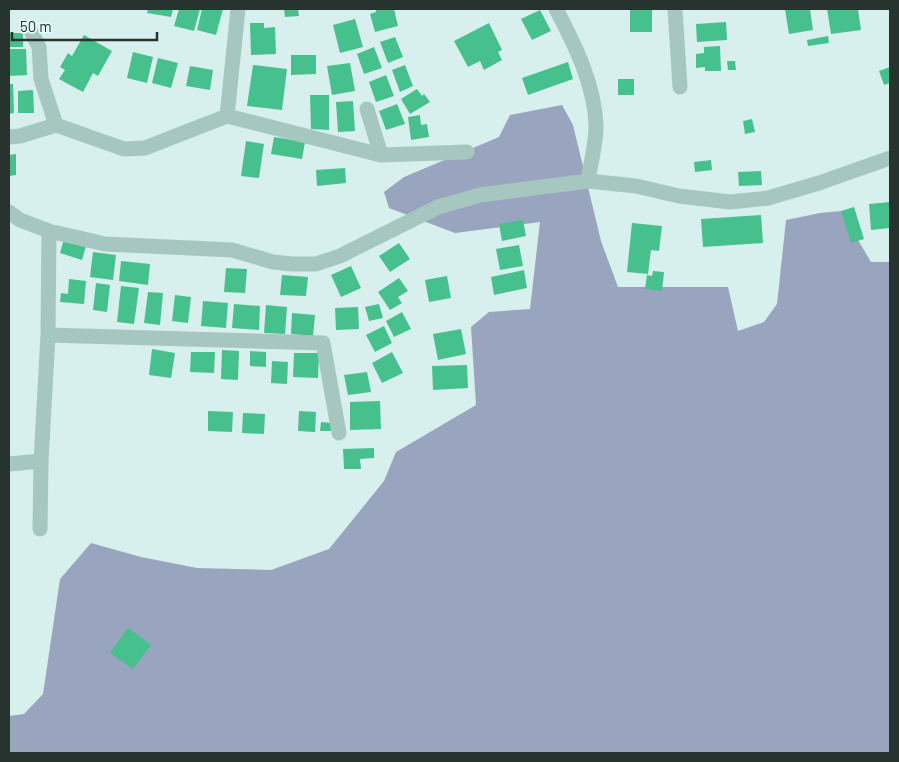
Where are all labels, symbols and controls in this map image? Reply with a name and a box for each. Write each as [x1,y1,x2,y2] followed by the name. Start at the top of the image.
[12,10,158,42] scale bar
[20,17,52,35] text: 50 m

